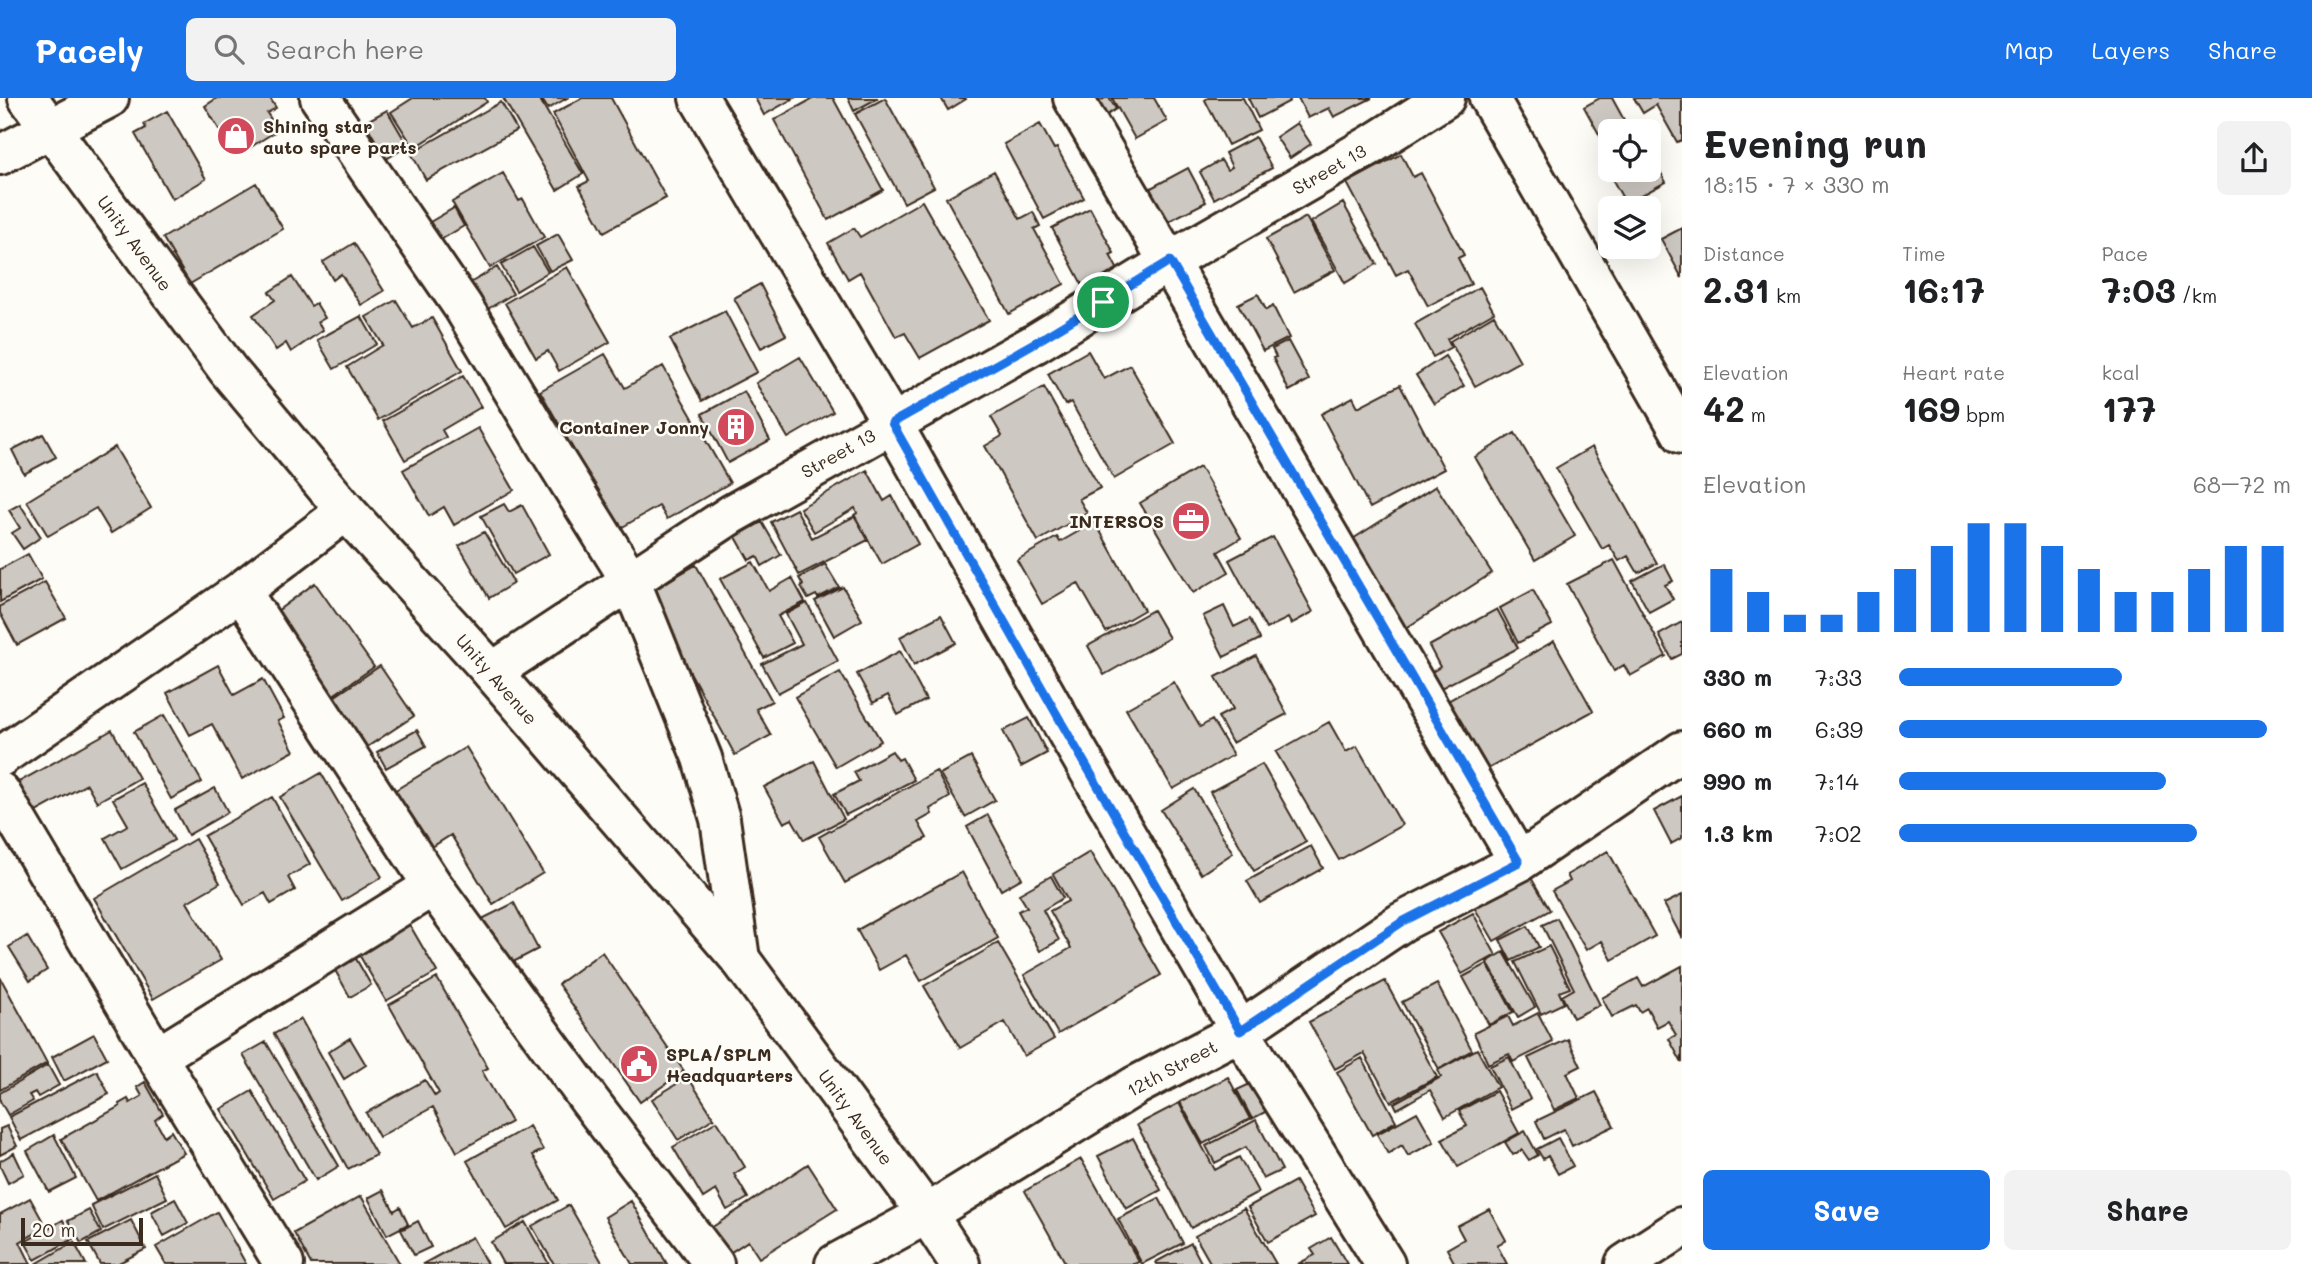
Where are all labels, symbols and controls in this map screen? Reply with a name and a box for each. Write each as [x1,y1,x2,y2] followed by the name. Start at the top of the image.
[186,18,676,81] search box
[35,28,144,71] text: Pacely
[210,30,248,68] icon: search
[266,32,424,66] text: Search here
[2005,34,2053,65] text: Map
[2091,34,2170,65] text: Layers
[2208,34,2277,65] text: Share
[263,114,417,159] place label: Shining star auto spare parts
[215,115,257,157] shop icon: Shining star auto spare parts
[1703,118,1927,168] text: Evening run
[1598,119,1661,259] map controls
[1598,119,1661,182] button: locate
[2217,121,2291,195] button: share
[1288,138,1370,200] street label: Street 13
[1703,169,1890,199] text: 18:15 · 7 × 330 m
[92,190,178,296] street label: Unity Avenue
[1598,196,1661,259] button: layers
[1703,241,1785,266] text: Distance
[1902,241,1946,266] text: Time
[2102,241,2148,266] text: Pace
[1703,266,1770,312] text: 2.31
[1902,266,1985,312] text: 16:17
[2102,266,2176,312] text: 7:03
[1073,272,1133,332] pin
[1084,283,1122,321] icon: arrive
[1770,283,1801,308] text: km
[2176,283,2217,308] text: /km
[1703,360,1788,385] text: Elevation
[1902,360,2005,385] text: Heart rate
[2102,360,2140,385] text: kcal
[1703,385,1745,431] text: 42
[1902,385,1960,431] text: 169
[2102,385,2156,431] text: 177
[1745,402,1766,427] text: m
[1960,402,2005,427] text: bpm
[715,406,757,448] building icon: Container Jonny
[559,415,709,439] place label: Container Jonny
[796,423,880,483] street label: Street 13
[1703,469,1806,499] text: Elevation
[2193,469,2291,499] text: 68–72 m
[1170,500,1212,542] office icon: INTERSOS
[1069,509,1164,533] place label: INTERSOS
[451,629,543,729] street label: Unity Avenue
[1703,662,1772,692] text: 330 m
[1815,662,1862,692] text: 7:33
[1703,714,1772,744] text: 660 m
[1815,714,1863,744] text: 6:39
[1703,766,1772,796] text: 990 m
[1815,766,1859,796] text: 7:14
[1703,818,1773,848] text: 1.3 km
[1815,818,1862,848] text: 7:02
[1123,1034,1221,1102] street label: 12th Street
[666,1042,793,1087] place label: SPLA/SPLM Headquarters
[618,1043,660,1085] public building icon: SPLA/SPLM Headquarters
[813,1064,899,1170] street label: Unity Avenue
[1703,1170,1990,1250] button: Save
[2004,1170,2291,1250] button: Share
[21,1215,144,1247] scale bar
[32,1217,76,1242] text: 20 m

